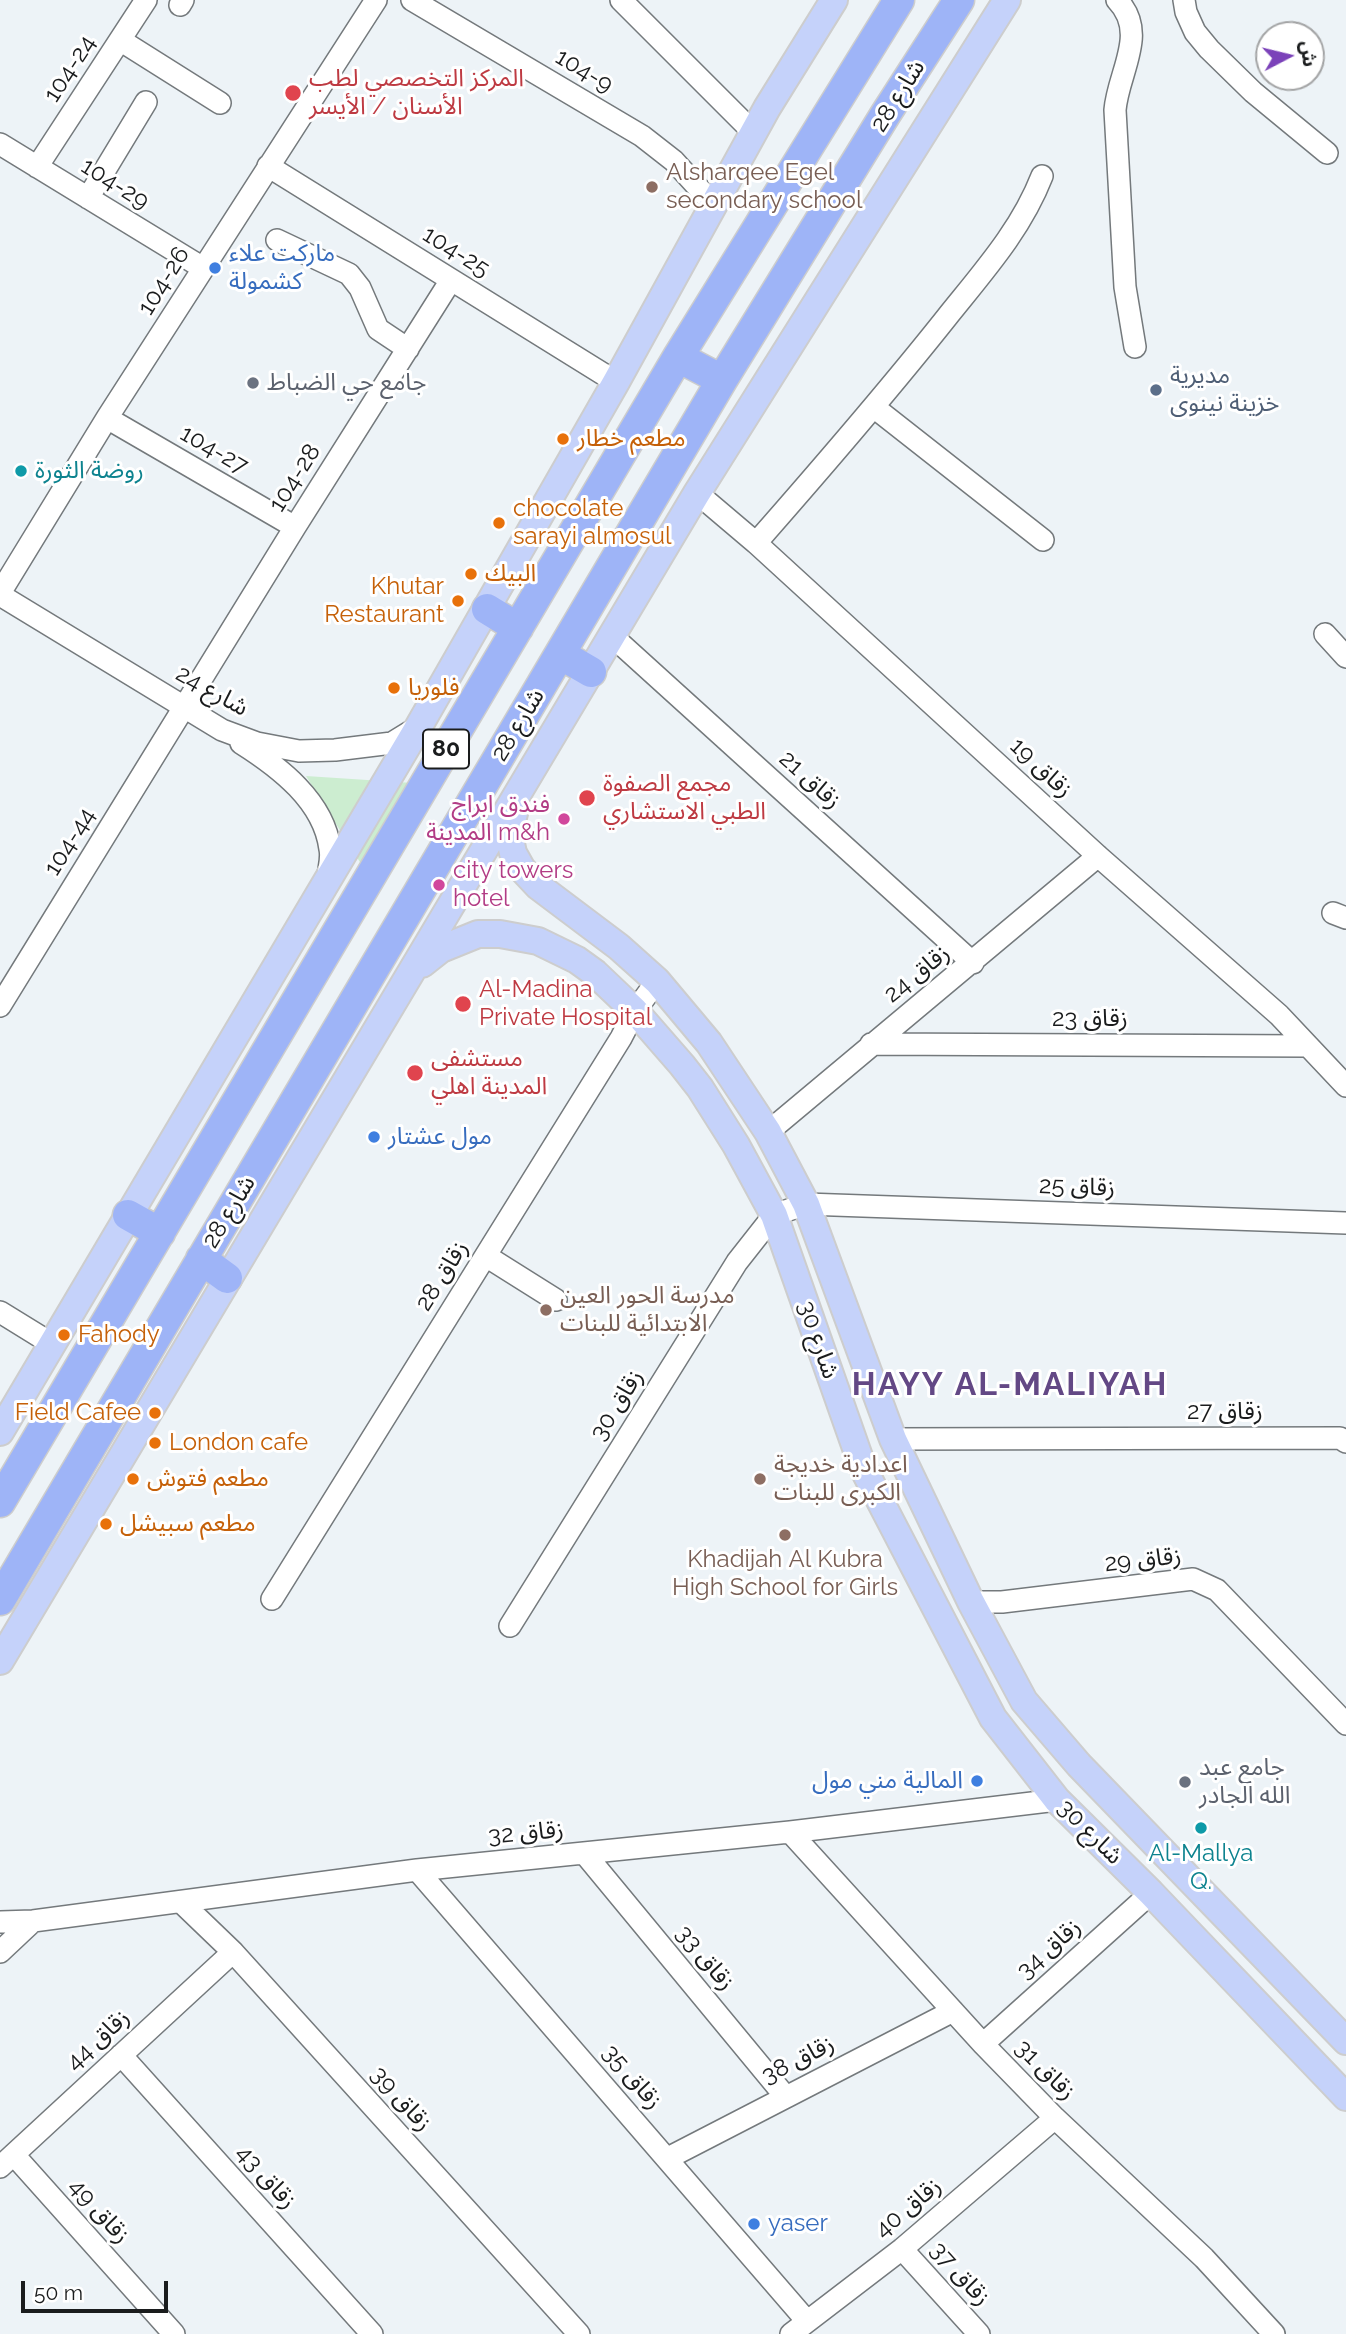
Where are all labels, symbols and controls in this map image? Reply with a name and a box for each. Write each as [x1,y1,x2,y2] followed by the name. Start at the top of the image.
[1255,21,1325,91] north arrow
[38,30,102,108] street label: 104-24
[1296,39,1321,68] text: ش
[550,43,618,99] street label: 104-9
[865,55,931,137] street label: شارع 28
[309,65,524,121] place label: المركز التخصصي لطب الأسنان / الأيسر
[283,83,303,103] marker: المركز التخصصي لطب الأسنان / الأيسر
[76,152,154,216] street label: 104-29
[666,159,862,215] place label: Alsharqee Egel secondary school
[644,179,660,195] marker: Alsharqee Egel secondary school
[417,220,495,284] street label: 104-25
[229,240,335,296] place label: ماركت علاء كشمولة
[132,242,196,320] street label: 104-26
[207,260,223,276] marker: ماركت علاء كشمولة
[1170,362,1279,418] place label: مديرية خزينة نينوى
[267,369,426,397] place label: جامع حي الضباط
[245,375,261,391] marker: جامع حي الضباط
[1148,382,1164,398] marker: مديرية خزينة نينوى
[175,419,253,481] street label: 104-27
[577,425,686,453] place label: مطعم خطار
[555,431,571,447] marker: مطعم خطار
[263,439,327,517] street label: 104-28
[35,457,144,485] place label: روضة الثورة
[13,463,29,479] marker: روضة الثورة
[513,495,671,551] place label: chocolate sarayi almosul
[491,515,507,531] marker: chocolate sarayi almosul
[485,560,536,588] place label: البيك
[463,566,479,582] marker: البيك
[324,573,444,629] place label: Khutar Restaurant
[450,593,466,609] marker: Khutar Restaurant
[171,659,253,723] street label: شارع 24
[408,674,460,702] place label: فلوريا
[386,680,402,696] marker: فلوريا
[485,683,551,767] street label: شارع 28
[423,730,469,768] road number: 80
[1004,732,1078,804] street label: زقاق 19
[773,745,847,815] street label: زقاق 21
[603,770,766,826] place label: مجمع الصفوة الطبي الاستشاري
[577,788,597,808] marker: مجمع الصفوة الطبي الاستشاري
[426,791,550,847] place label: فندق ابراج المدينة m&h
[38,803,102,881] street label: 104-44
[556,811,572,827] marker: فندق ابراج المدينة m&h
[453,857,573,913] place label: city towers hotel
[431,877,447,893] marker: city towers hotel
[878,939,956,1009] street label: زقاق 24
[479,976,652,1032] place label: Al-Madina Private Hospital
[453,994,473,1014] marker: Al-Madina Private Hospital
[1052,1005,1128,1033] street label: زقاق 23
[431,1045,547,1101] place label: مستشفى المدينة اهلي
[405,1063,425,1083] marker: مستشفى المدينة اهلي
[388,1123,492,1151] place label: مول عشتار
[366,1129,382,1145] marker: مول عشتار
[196,1170,262,1254] street label: شارع 28
[1038,1171,1116,1203] street label: زقاق 25
[409,1236,475,1316] street label: زقاق 28
[560,1282,734,1338] place label: مدرسة الحور العين الابتدائية للبنات
[791,1297,845,1383] street label: شارع 30
[538,1302,554,1318] marker: مدرسة الحور العين الابتدائية للبنات
[78,1321,160,1349] place label: Fahody
[56,1327,72,1343] marker: Fahody
[584,1364,650,1446] street label: زقاق 30
[854,1366,1166,1404] district label: HAYY AL-MALIYAH
[1187,1398,1263,1426] street label: زقاق 27
[15,1399,141,1427] place label: Field Cafee
[147,1405,163,1421] marker: Field Cafee
[169,1429,308,1457] place label: London cafe
[147,1435,163,1451] marker: London cafe
[774,1451,908,1507] place label: اعدادية خديجة الكبرى للبنات
[147,1465,269,1493] place label: مطعم فتوش
[125,1471,141,1487] marker: مطعم فتوش
[752,1471,768,1487] marker: اعدادية خديجة الكبرى للبنات
[120,1510,256,1538] place label: مطعم سبيشل
[98,1516,114,1532] marker: مطعم سبيشل
[777,1527,793,1543] marker: Khadijah Al Kubra High School for Girls
[1103,1542,1183,1578] street label: زقاق 29
[672,1546,898,1602] place label: Khadijah Al Kubra High School for Girls
[1199,1754,1290,1810] place label: جامع عبد الله الجادر
[812,1767,963,1795] place label: المالية مني مول
[969,1773,985,1789] marker: المالية مني مول
[1177,1774,1193,1790] marker: جامع عبد الله الجادر
[1051,1793,1129,1871] street label: شارع 30
[487,1815,565,1851] street label: زقاق 32
[1193,1820,1209,1836] marker: Al-Mallya Q.
[1149,1840,1253,1896] place label: Al-Mallya Q.
[1011,1913,1087,1985] street label: زقاق 34
[670,1920,740,1996] street label: زقاق 33
[60,2003,136,2077] street label: زقاق 44
[757,2030,839,2090] street label: زقاق 38
[1009,2034,1081,2106] street label: زقاق 31
[596,2039,668,2115] street label: زقاق 35
[364,2061,438,2137] street label: زقاق 39
[230,2139,302,2215] street label: زقاق 43
[869,2172,947,2244] street label: زقاق 40
[62,2173,136,2249] street label: زقاق 49
[768,2210,828,2238] place label: yaser
[746,2216,762,2232] marker: yaser
[924,2236,996,2312] street label: زقاق 37
[24,2268,172,2312] scale bar
[34,2280,83,2305] text: 50 m

